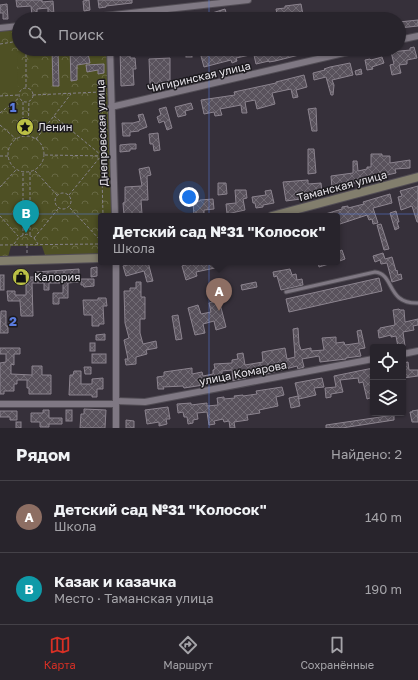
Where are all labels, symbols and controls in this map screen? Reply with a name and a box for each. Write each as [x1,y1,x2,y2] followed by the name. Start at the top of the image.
[12,12,406,56] search box
[26,23,48,45] icon: search
[58,25,104,43] text: Поиск
[146,58,252,95] street label: Чигиринская улица
[93,79,110,187] street label: Днепровская улица
[10,99,17,115] text: 1
[15,117,35,137] place icon: Ленин
[38,120,72,133] place label: Ленин
[295,167,388,204] street label: Таманская улица
[179,187,199,207] your location
[13,200,39,233] pin: B
[98,213,340,265] popup
[113,222,325,240] text: Детский сад №31 "Колосок"
[113,240,155,256] text: Школа
[11,267,31,287] shop icon: Калория
[34,270,81,283] place label: Калория
[206,278,232,311] pin: A
[9,313,17,329] text: 2
[370,344,406,416] map controls
[370,344,406,380] button: locate
[198,358,288,387] street label: улица Комарова
[370,380,406,416] button: layers
[16,444,70,465] text: Рядом
[331,446,402,462] text: Найдено: 2
[54,500,267,518] text: Детский сад №31 "Колосок"
[24,509,34,525] text: A
[365,509,402,525] text: 140 m
[54,518,96,534] text: Школа
[54,572,176,590] text: Казак и казачка
[24,581,34,597] text: B
[365,581,402,597] text: 190 m
[54,590,214,606] text: Место · Таманская улица
[44,634,76,671] tab: Карта
[163,634,213,671] tab: Маршрут
[300,634,374,671] tab: Сохранённые

